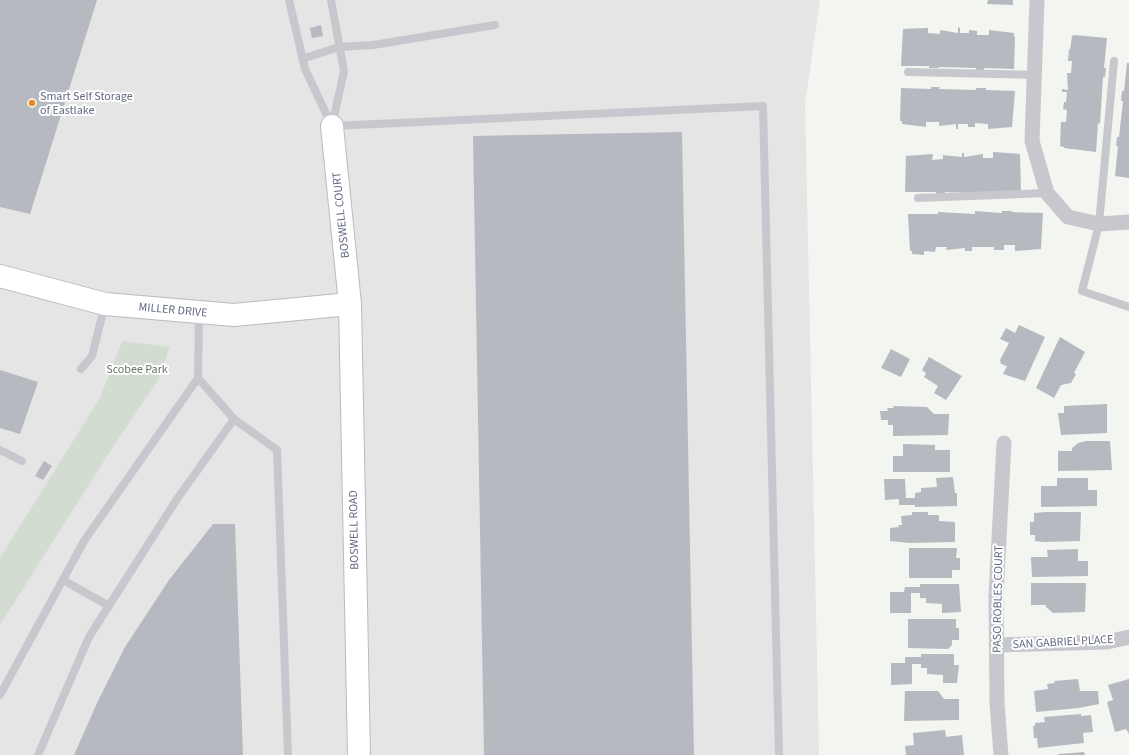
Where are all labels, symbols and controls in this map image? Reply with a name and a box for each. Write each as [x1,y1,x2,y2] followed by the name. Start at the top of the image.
[40,88,133,119] place label: Smart Self Storage of Eastlake
[27,98,37,108] marker: Smart Self Storage of Eastlake
[328,171,354,259] street label: BOSWELL COURT
[138,299,208,321] street label: MILLER DRIVE
[106,361,168,378] park label: Scobee Park
[345,490,363,570] street label: BOSWELL ROAD
[989,544,1007,653] street label: PASO ROBLES COURT
[1012,631,1114,653] street label: SAN GABRIEL PLACE

